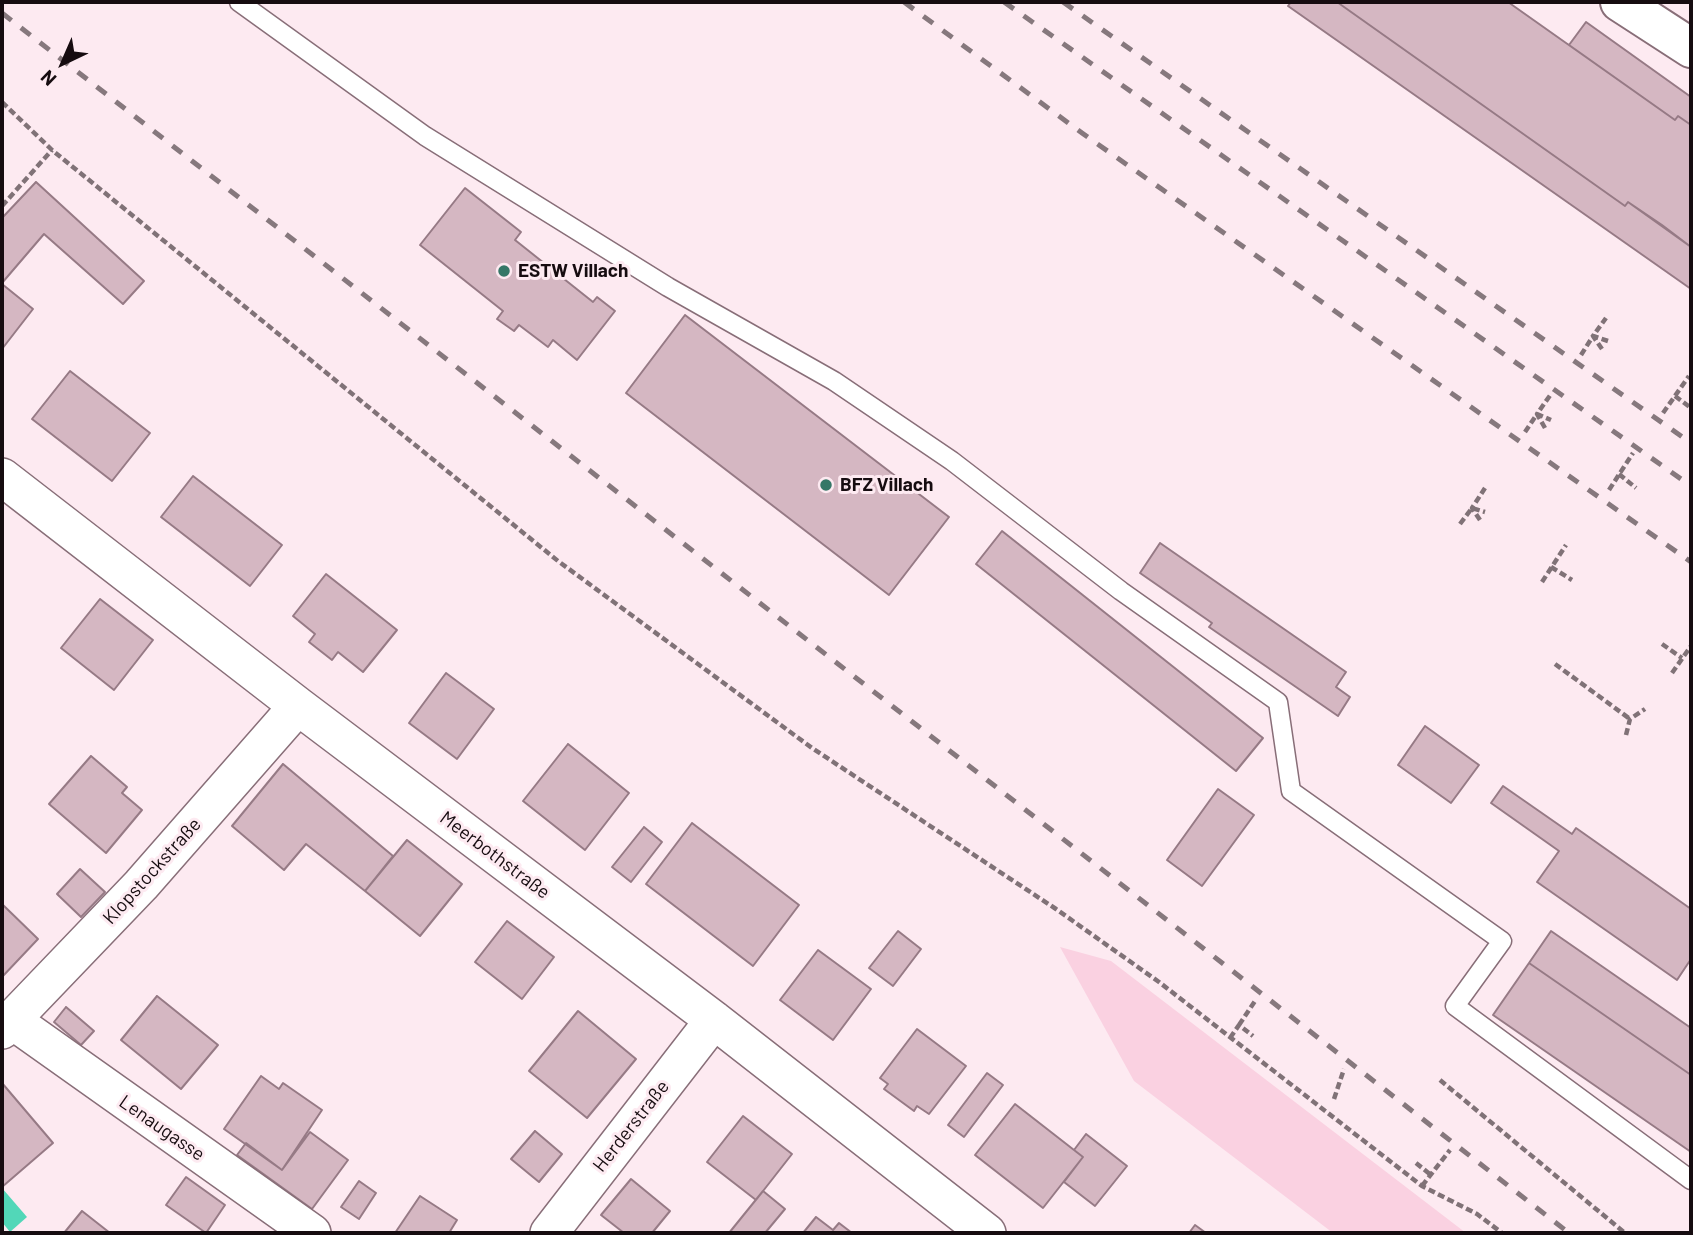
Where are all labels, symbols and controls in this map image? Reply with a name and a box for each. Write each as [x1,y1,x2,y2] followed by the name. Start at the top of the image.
[28,28,98,98] north arrow
[36,66,61,91] text: N
[518,260,628,282] place label: ESTW Villach
[496,263,512,279] marker: ESTW Villach
[840,474,933,496] place label: BFZ Villach
[818,477,834,493] marker: BFZ Villach
[436,806,554,904] street label: Meerbothstraße
[98,813,206,929] street label: Klopstockstraße
[588,1076,674,1176] street label: Herderstraße
[115,1090,209,1166] street label: Lenaugasse

